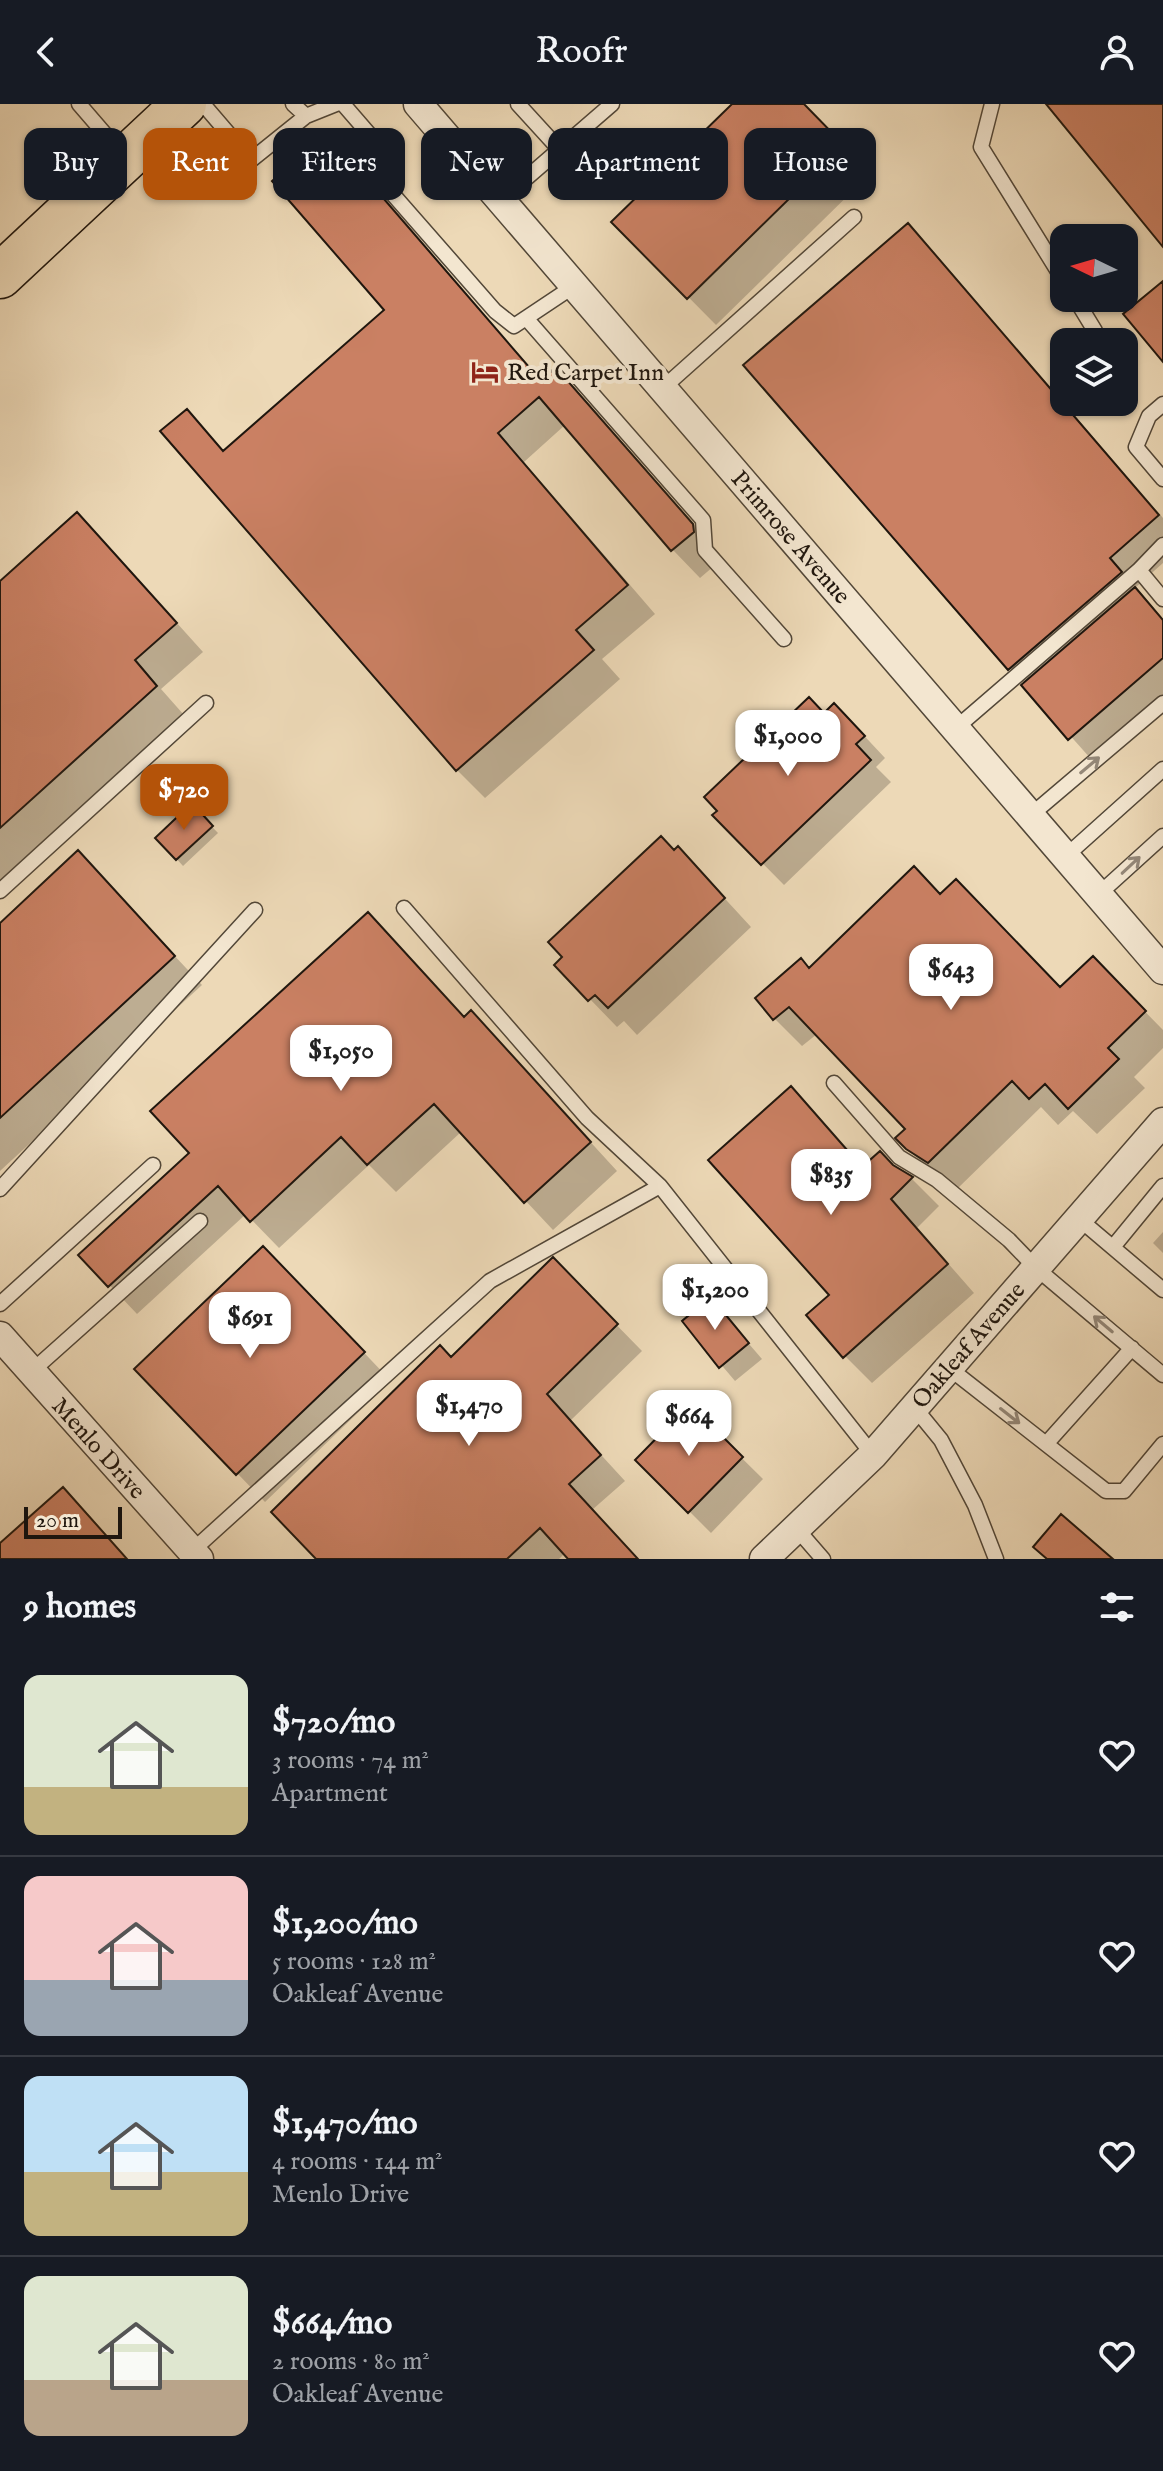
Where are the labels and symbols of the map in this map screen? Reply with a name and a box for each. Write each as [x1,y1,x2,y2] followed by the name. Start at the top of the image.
[1050,224,1138,312] north arrow
[470,357,500,387] hotel icon: Red Carpet Inn
[507,358,664,389] place label: Red Carpet Inn
[723,465,856,611] street label: Primrose Avenue
[723,710,853,778] pin: $1,000
[1080,756,1100,774] one-way arrow
[137,764,231,832] pin: $720
[1121,856,1141,875] one-way arrow
[904,944,998,1012] pin: $643
[276,1025,406,1093] pin: $1,050
[784,1149,878,1217] pin: $835
[650,1264,780,1332] pin: $1,200
[906,1276,1033,1416] street label: Oakleaf Avenue
[203,1292,297,1360] pin: $691
[1094,1315,1114,1333] one-way arrow
[404,1380,534,1448] pin: $1,470
[642,1390,736,1458] pin: $664
[44,1392,152,1506] street label: Menlo Drive
[999,1407,1020,1425] one-way arrow
[24,1503,122,1539] scale bar

